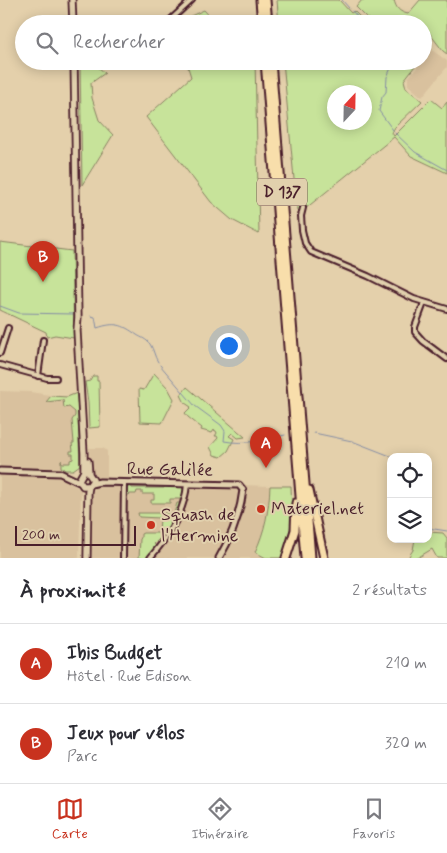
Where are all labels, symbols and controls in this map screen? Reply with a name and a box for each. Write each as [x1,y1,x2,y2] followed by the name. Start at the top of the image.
[15,15,432,70] search box
[33,29,61,57] icon: search
[73,30,165,55] text: Rechercher
[327,85,372,130] north arrow
[257,178,307,206] road number: D 137
[27,241,59,282] pin: B
[216,333,242,359] your location
[250,427,282,468] pin: A
[387,453,432,543] map controls
[387,453,432,498] button: locate
[127,457,213,483] street label: Rue Galilée
[271,497,364,521] place label: Materiel.net
[387,498,432,543] button: layers
[161,503,238,548] place label: Squash de l'Hermine
[255,503,267,515] marker: Materiel.net
[145,519,157,531] marker: Squash de l'Hermine
[15,523,136,546] scale bar
[22,526,60,544] text: 200 m
[20,577,126,605] text: À proximité
[352,580,427,601] text: 2 résultats
[67,641,163,666] text: Ibis Budget
[31,653,41,674] text: A
[386,653,427,674] text: 210 m
[67,666,192,687] text: Hôtel · Rue Edison
[67,721,185,746] text: Jeux pour vélos
[31,733,41,754] text: B
[385,733,427,754] text: 320 m
[67,746,97,767] text: Parc
[52,795,88,843] tab: Carte
[191,795,249,843] tab: Itinéraire
[353,795,395,843] tab: Favoris

